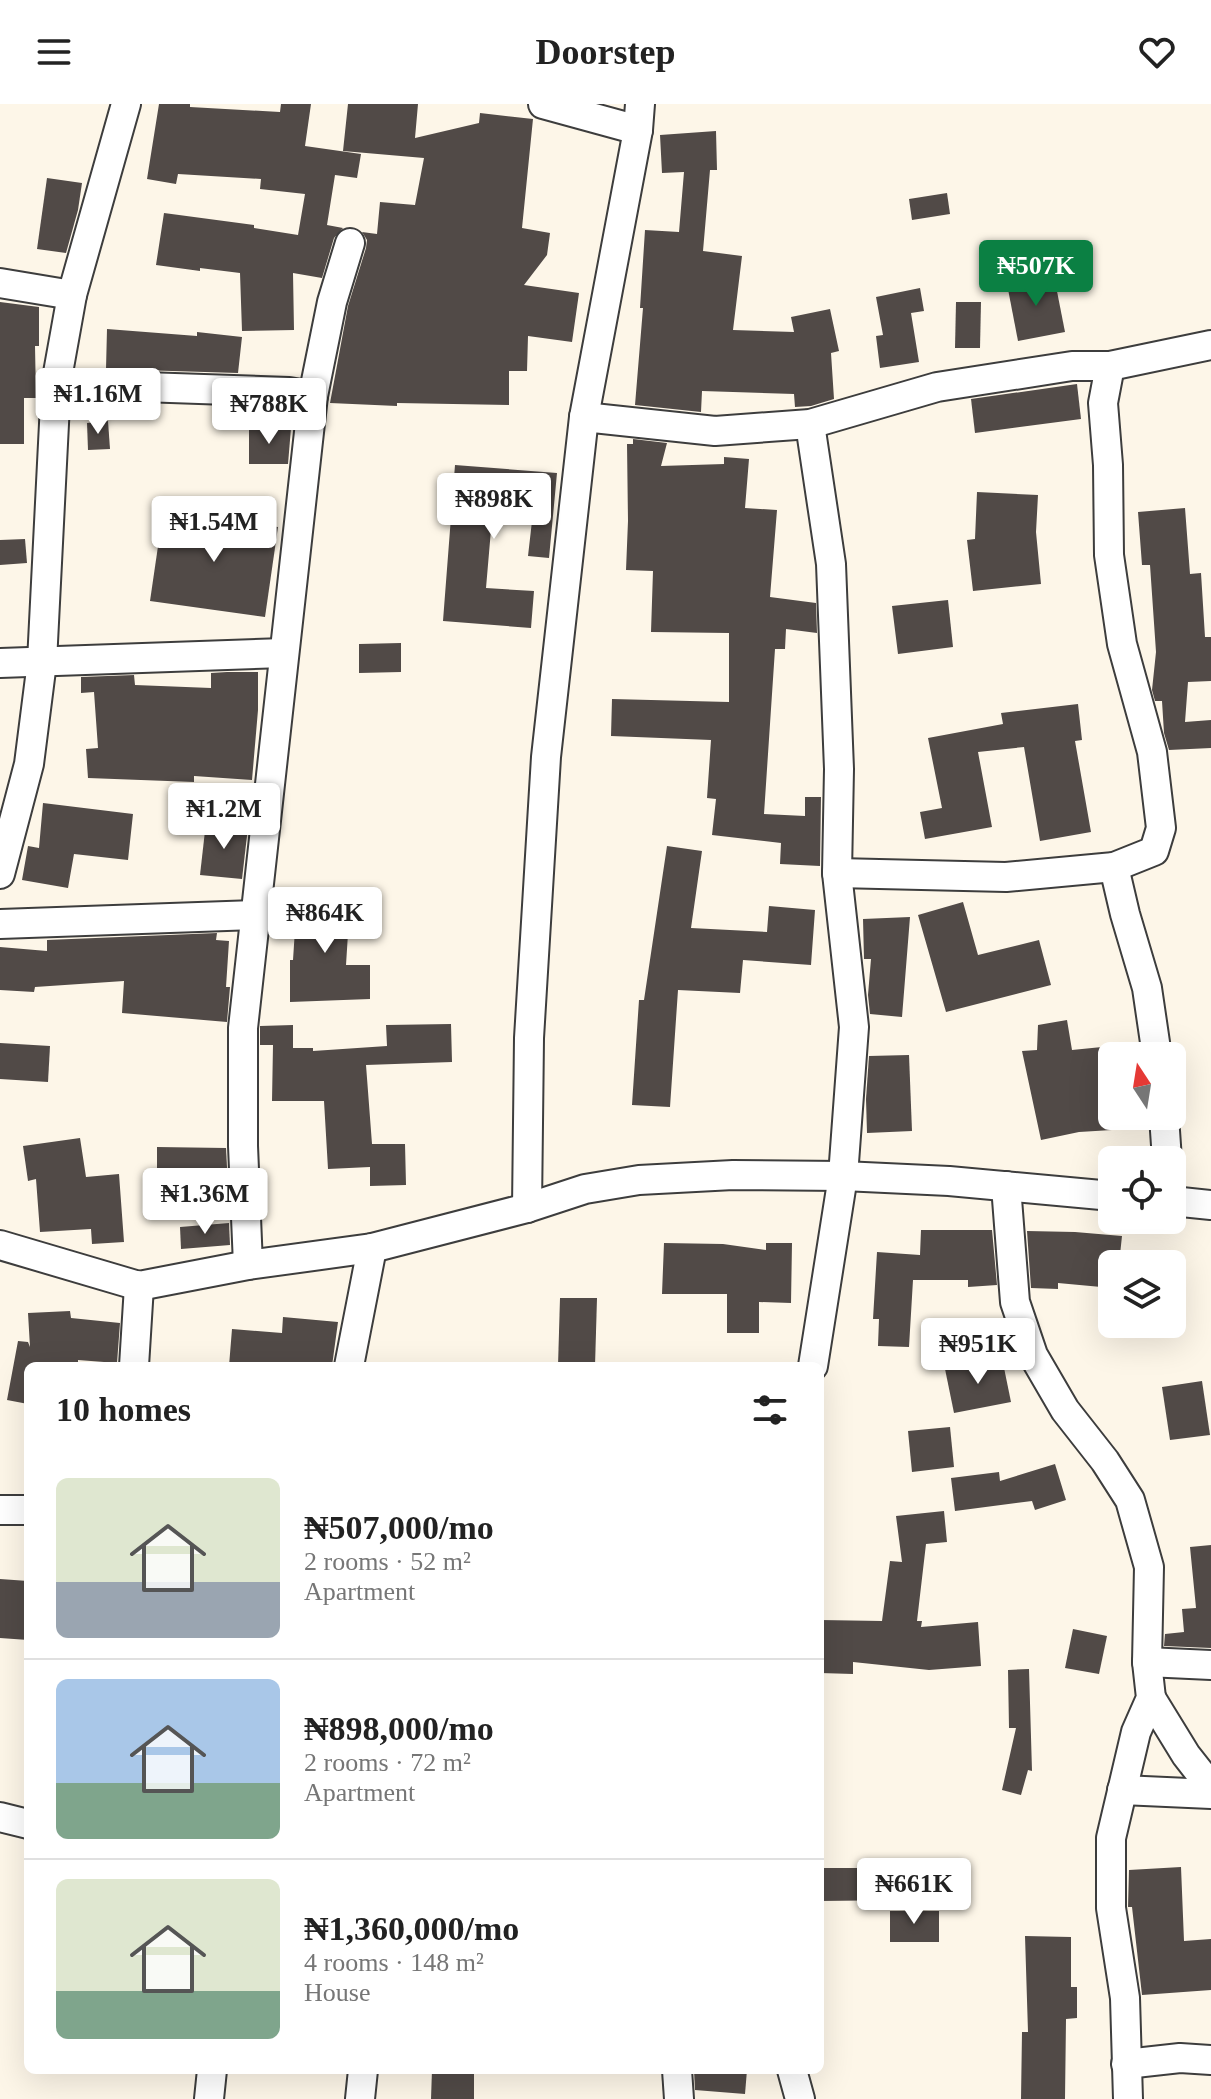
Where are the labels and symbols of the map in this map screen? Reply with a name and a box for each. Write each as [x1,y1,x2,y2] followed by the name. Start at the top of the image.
[980,240,1092,308] pin: ₦507K
[33,368,163,436] pin: ₦1.16M
[213,378,325,446] pin: ₦788K
[438,473,550,541] pin: ₦898K
[149,496,279,564] pin: ₦1.54M
[168,783,280,851] pin: ₦1.2M
[269,887,381,955] pin: ₦864K
[1098,1042,1186,1130] north arrow
[140,1168,270,1236] pin: ₦1.36M
[922,1318,1034,1386] pin: ₦951K
[858,1858,970,1926] pin: ₦661K

